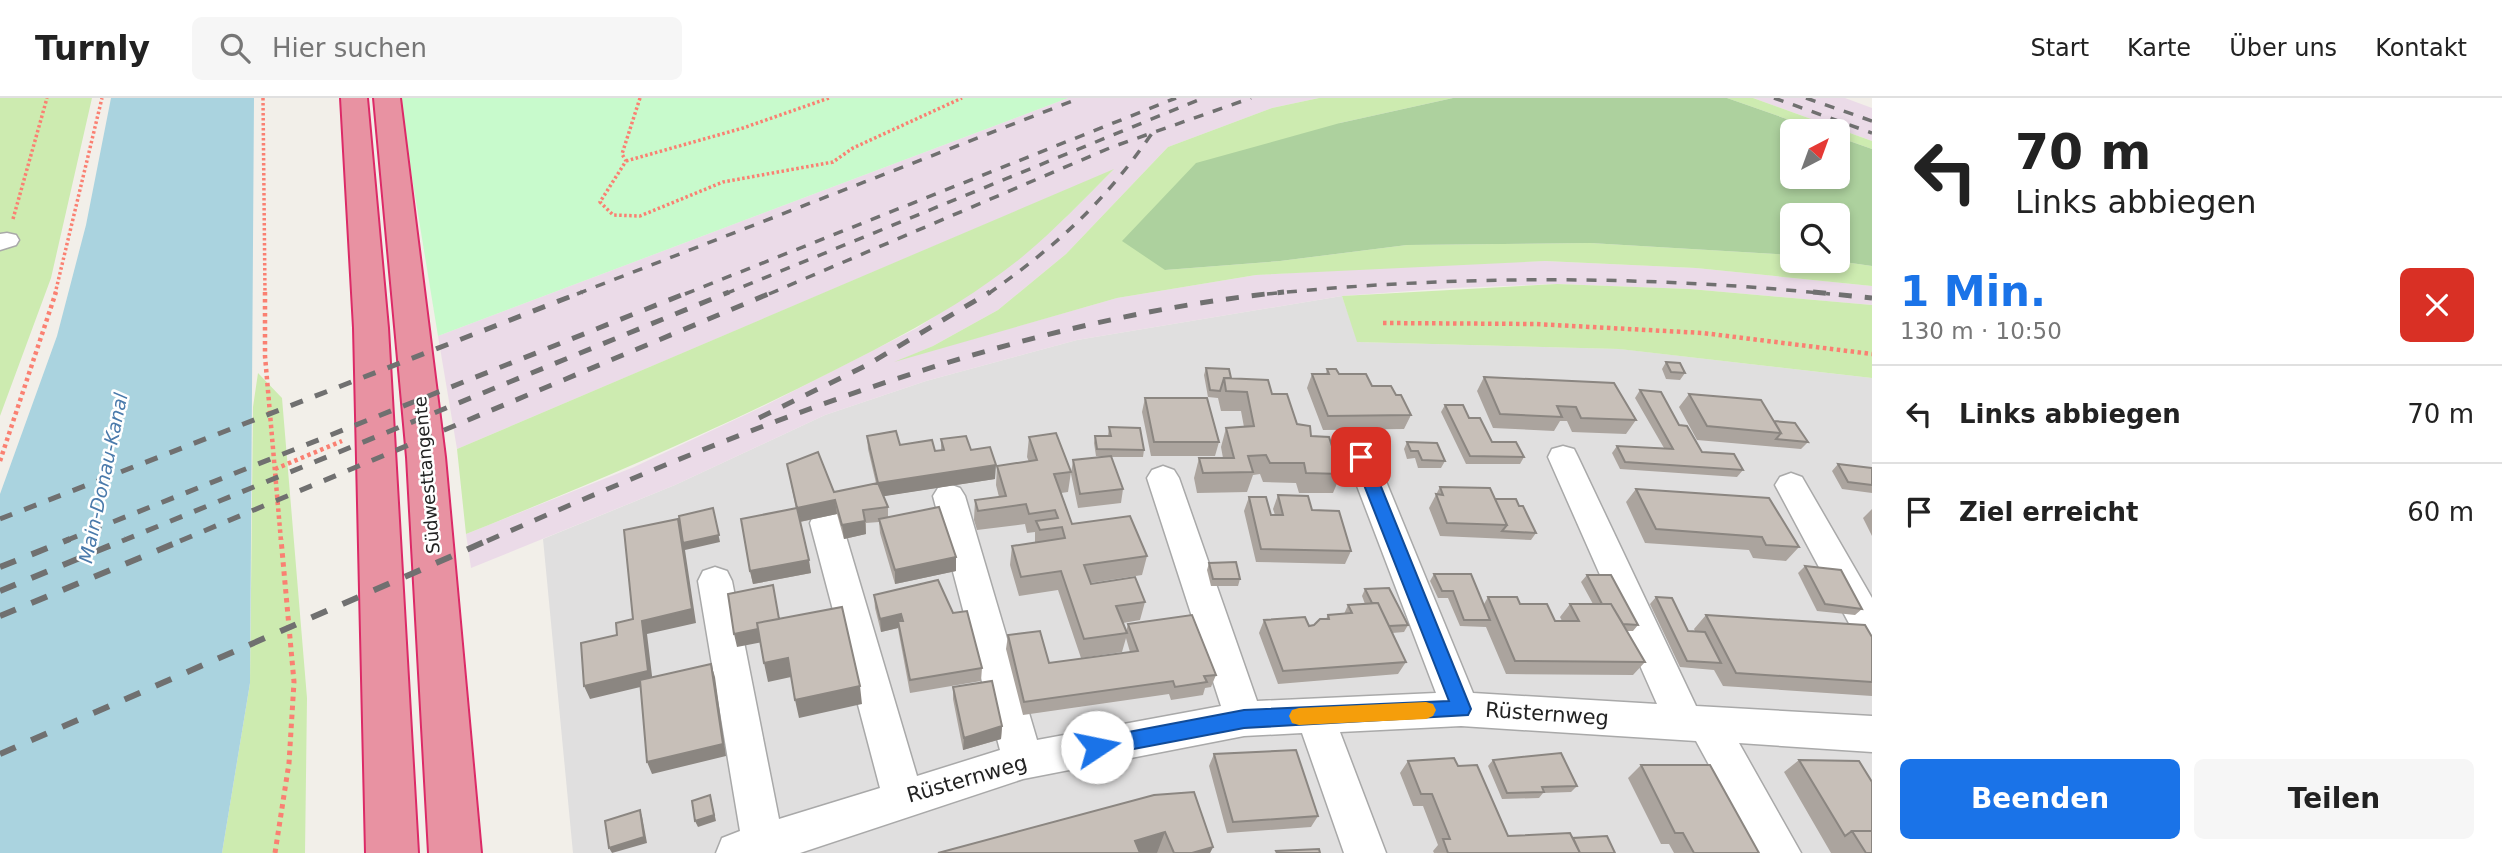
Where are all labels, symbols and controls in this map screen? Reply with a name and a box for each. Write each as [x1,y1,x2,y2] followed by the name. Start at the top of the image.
[192,17,682,80] search box
[35,29,150,68] text: Turnly
[216,29,254,67] icon: search
[272,33,427,63] text: Hier suchen
[2030,34,2089,62] text: Start
[2127,34,2191,62] text: Karte
[2229,34,2337,62] text: Über uns
[2375,34,2467,62] text: Kontakt
[1780,119,1850,189] north arrow
[1780,119,1850,273] map controls
[2015,124,2151,181] text: 70 m
[1900,126,1991,217] icon: left
[2015,183,2256,221] text: Links abbiegen
[1780,203,1850,273] button: search
[1900,267,2046,316] text: 1 Min.
[2400,268,2474,342] button: close
[1900,318,2062,344] text: 130 m · 10:50
[74,390,132,565] water label: Main-Donau-Kanal
[409,395,444,555] street label: Südwesttangente
[1900,395,1938,433] icon: left
[1959,399,2181,429] text: Links abbiegen
[2407,399,2474,429] text: 70 m
[1331,427,1391,487] pin
[1342,438,1380,476] icon: arrive
[1900,493,1938,531] icon: arrive
[1959,497,2139,527] text: Ziel erreicht
[2407,497,2474,527] text: 60 m
[1484,698,1610,730] street label: Rüsternweg
[1060,710,1134,784] position arrow
[904,750,1030,808] street label: Rüsternweg
[1900,759,2180,839] button: Beenden
[2194,759,2474,839] button: Teilen

